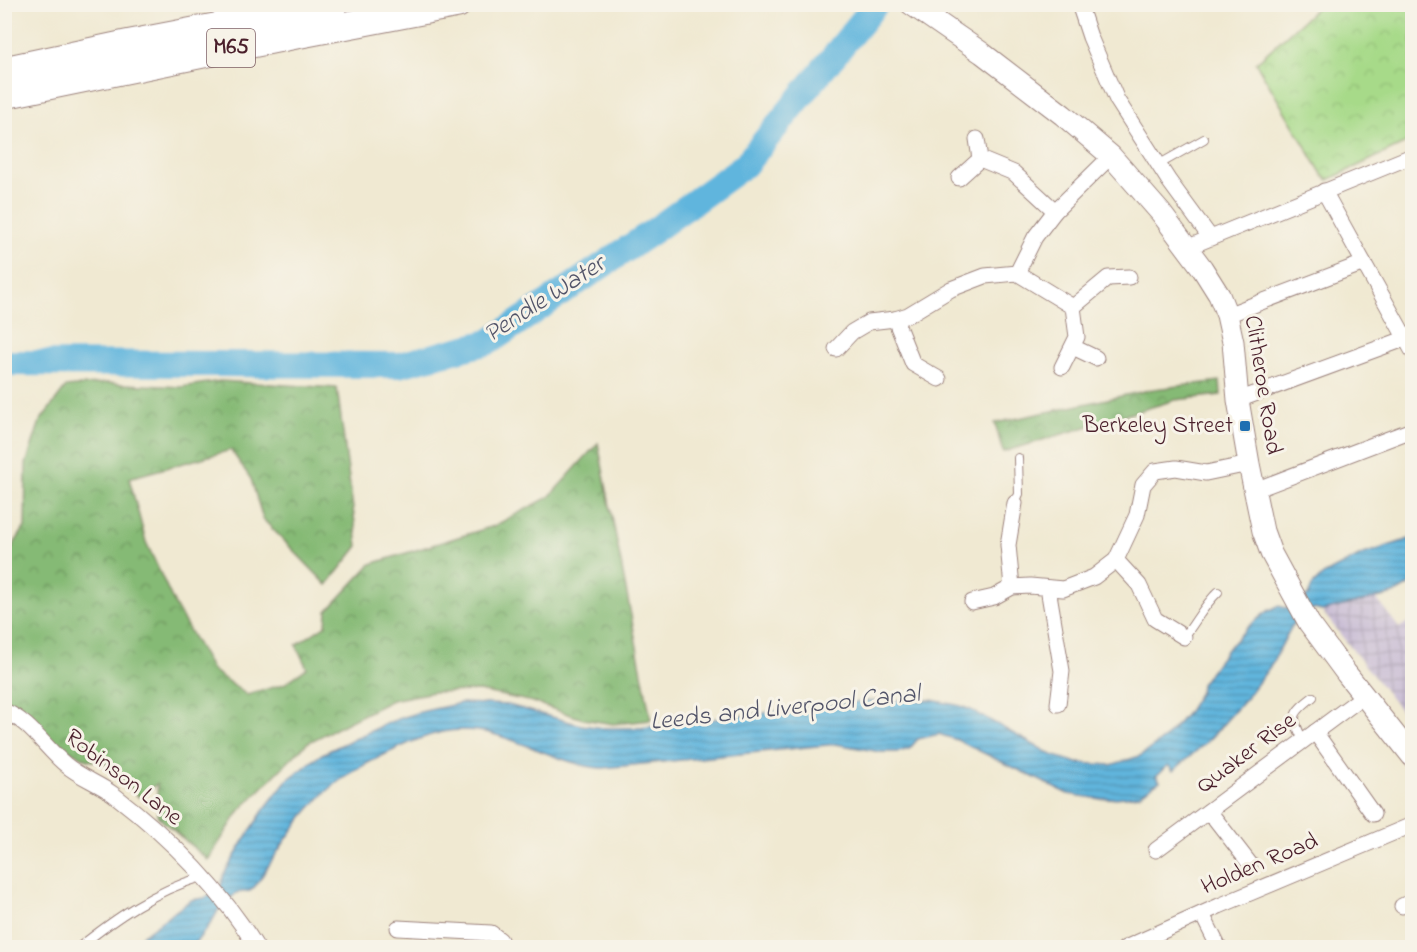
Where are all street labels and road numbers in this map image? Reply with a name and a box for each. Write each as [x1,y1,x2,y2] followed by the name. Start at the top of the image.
[207,29,255,67] road number: M65
[1234,313,1290,458] street label: Clitheroe Road
[1190,705,1305,803] street label: Quaker Rise
[57,721,189,835] street label: Robinson Lane
[1196,824,1324,905] street label: Holden Road

